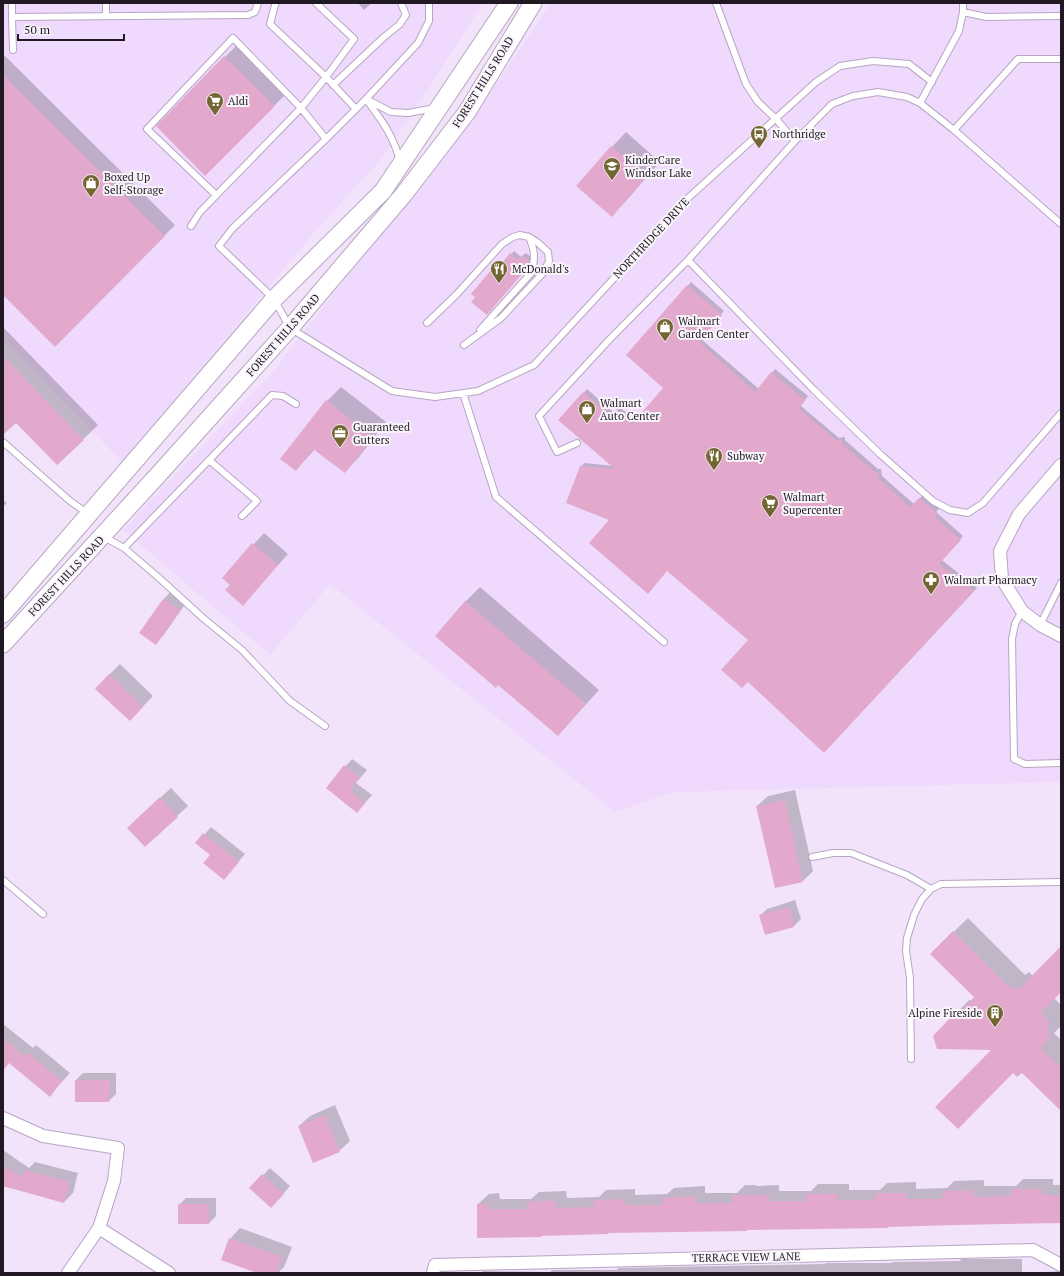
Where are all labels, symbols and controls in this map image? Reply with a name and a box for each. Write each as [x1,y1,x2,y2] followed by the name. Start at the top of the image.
[18,16,124,42] scale bar
[24,22,51,37] text: 50 m
[449,34,517,130] street label: FOREST HILLS ROAD
[205,91,225,116] supermarket icon: Aldi
[228,94,248,108] place label: Aldi
[749,124,769,149] bus stop icon: Northridge
[772,127,826,141] place label: Northridge
[625,153,692,180] place label: KinderCare Windsor Lake
[602,156,622,181] school or university icon: KinderCare Windsor Lake
[104,170,164,197] place label: Boxed Up Self-Storage
[81,173,101,198] shop icon: Boxed Up Self-Storage
[610,195,692,281] street label: NORTHRIDGE DRIVE
[489,259,509,284] restaurant icon: McDonald's
[512,262,569,276] place label: McDonald's
[243,291,323,379] street label: FOREST HILLS ROAD
[678,314,750,341] place label: Walmart Garden Center
[655,317,675,342] shop icon: Walmart Garden Center
[600,396,660,423] place label: Walmart Auto Center
[577,399,597,424] shop icon: Walmart Auto Center
[353,420,410,447] place label: Guaranteed Gutters
[330,423,350,448] office icon: Guaranteed Gutters
[704,446,724,471] restaurant icon: Subway
[727,449,765,463] place label: Subway
[783,490,843,517] place label: Walmart Supercenter
[760,493,780,518] supermarket icon: Walmart Supercenter
[25,533,107,619] street label: FOREST HILLS ROAD
[921,570,941,595] pharmacy icon: Walmart Pharmacy
[944,573,1037,587] place label: Walmart Pharmacy
[985,1003,1005,1028] building icon: Alpine Fireside
[908,1006,982,1020] place label: Alpine Fireside
[692,1249,800,1265] street label: TERRACE VIEW LANE

